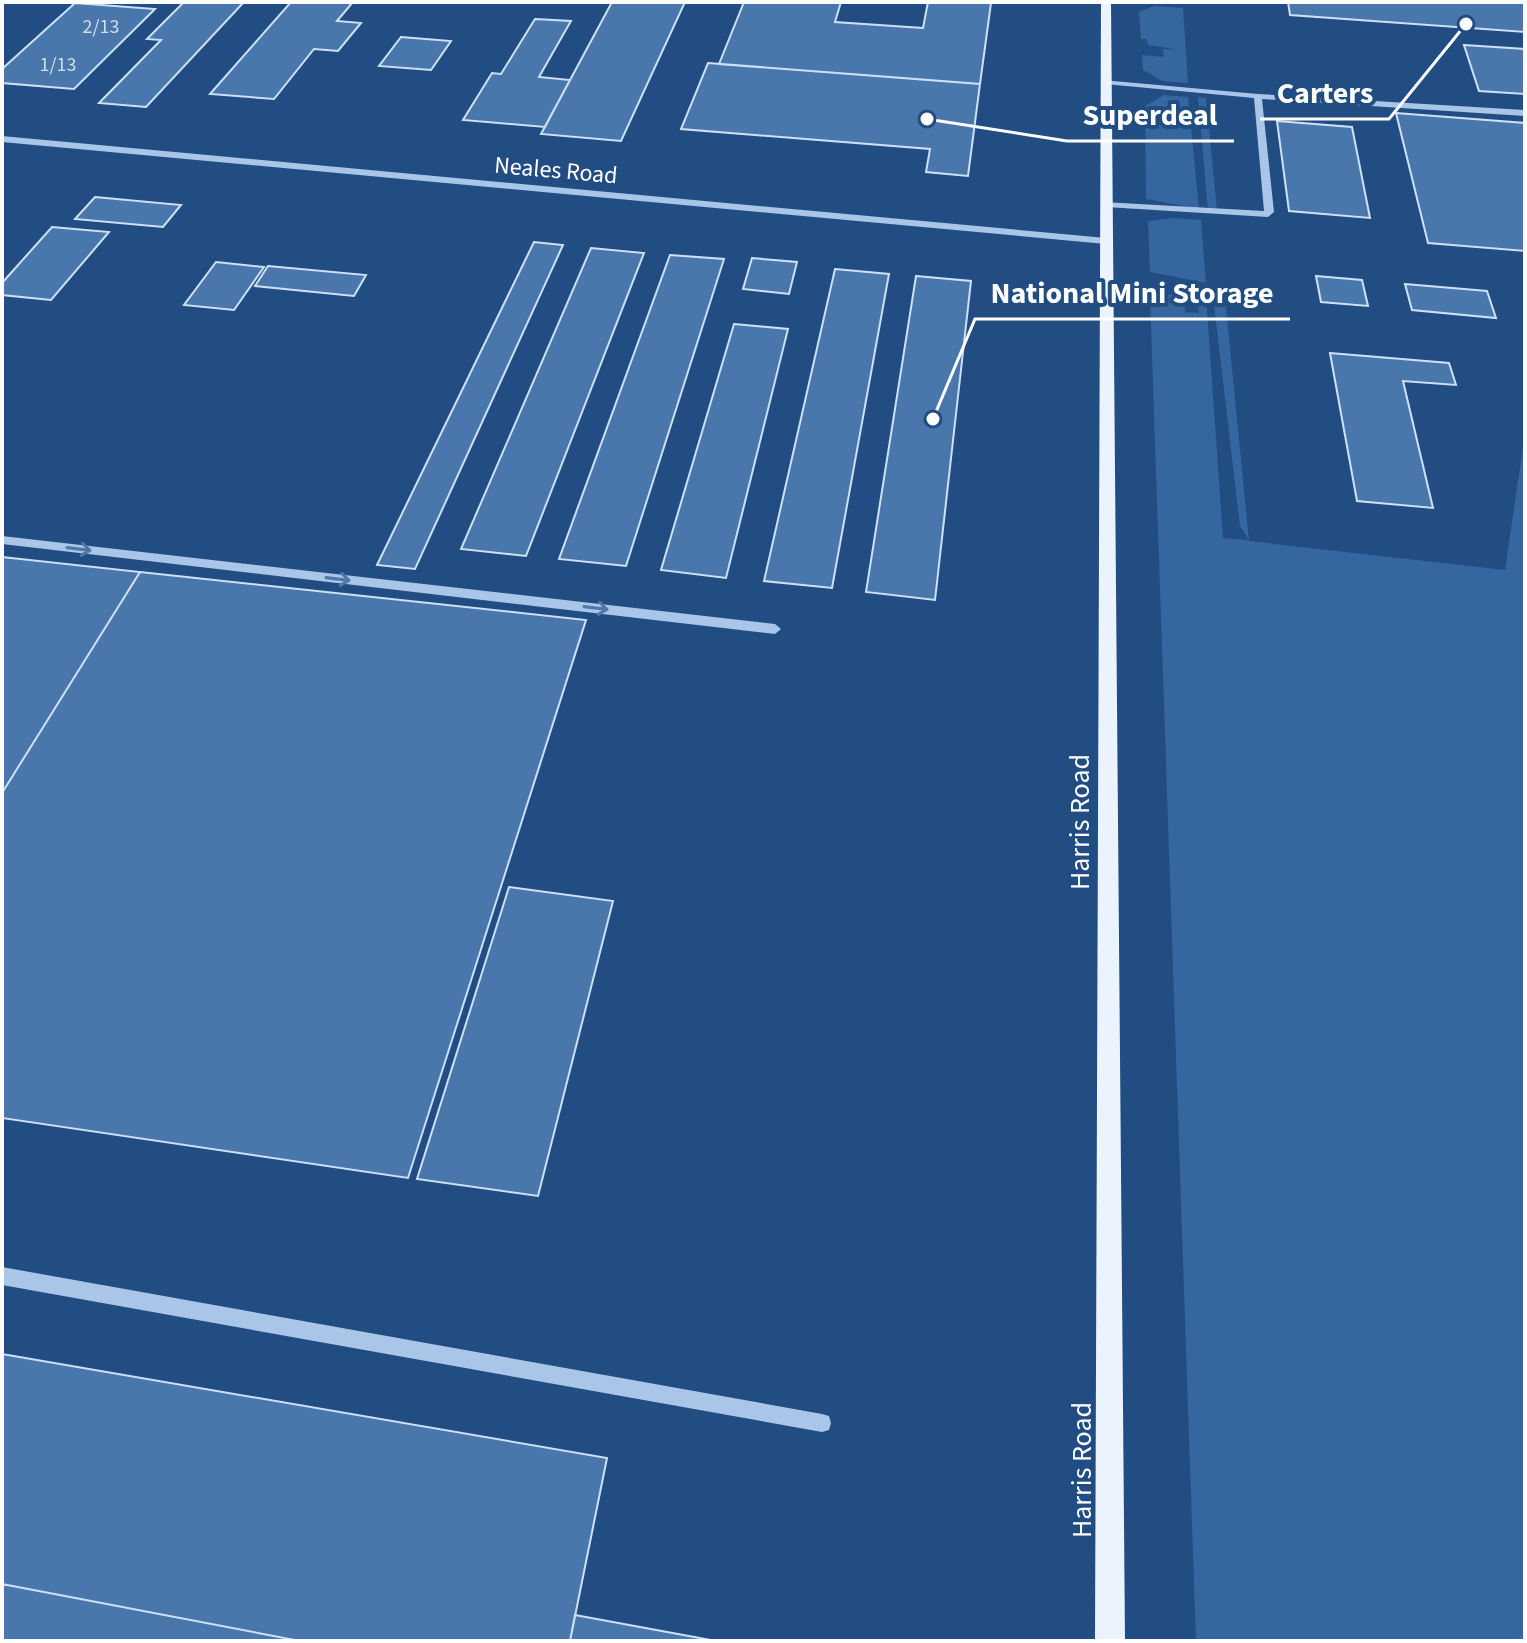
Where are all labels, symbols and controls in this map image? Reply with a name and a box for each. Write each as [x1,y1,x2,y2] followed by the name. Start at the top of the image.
[83,13,119,41] house number: 2/13
[40,51,76,79] house number: 1/13
[1260,65,1389,119] callout: Carters
[1277,72,1373,115] text: Carters
[1067,87,1234,141] callout: Superdeal
[1083,94,1218,137] text: Superdeal
[493,148,619,193] street label: Neales Road
[975,265,1290,319] callout: National Mini Storage
[990,272,1274,315] text: National Mini Storage
[66,541,92,556] one-way arrow
[324,571,351,586] one-way arrow
[582,601,609,616] one-way arrow
[1060,754,1100,890] street label: Harris Road
[1062,1402,1102,1538] street label: Harris Road

